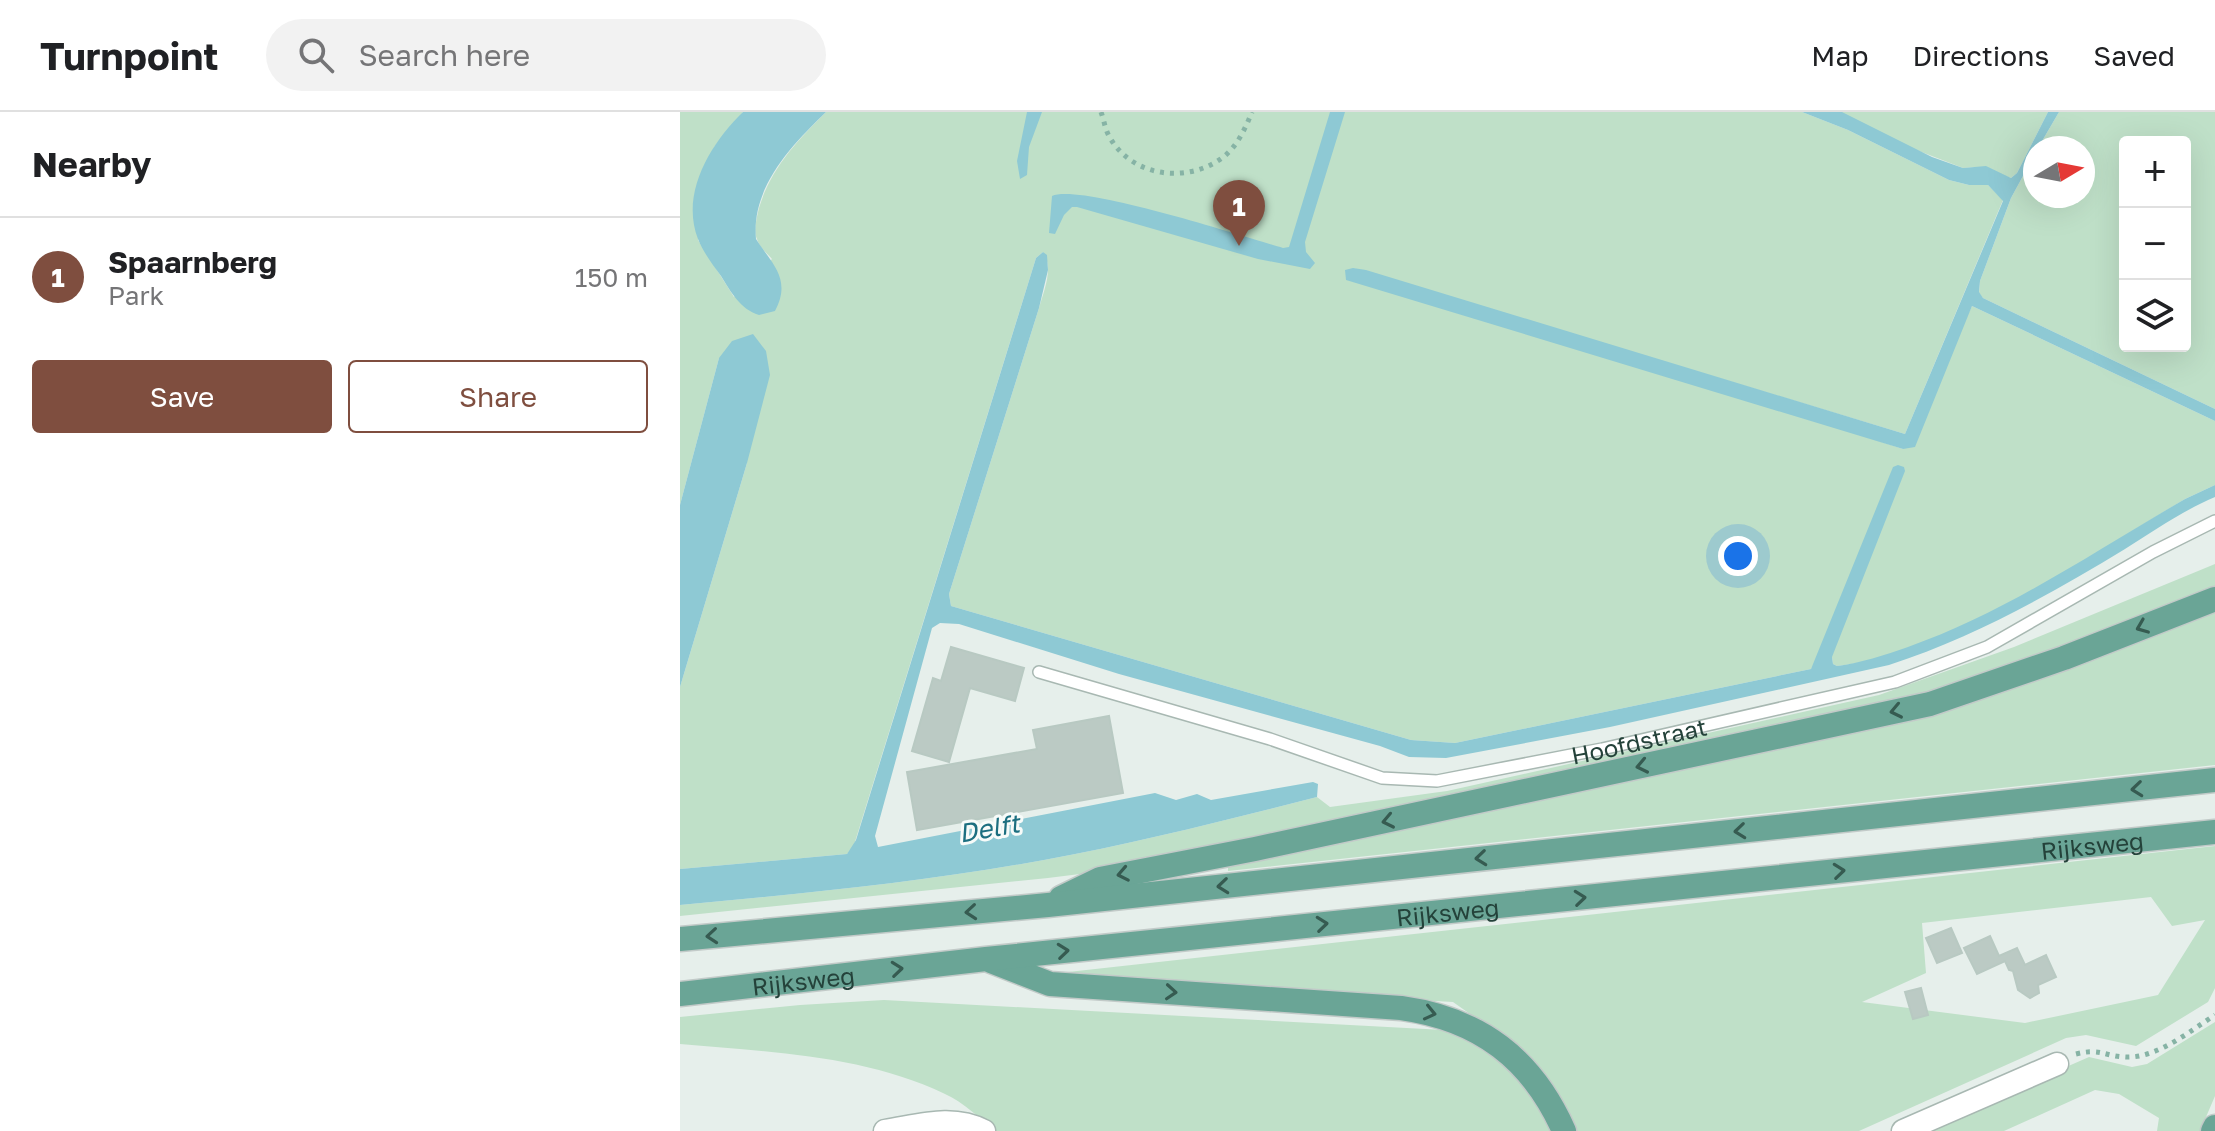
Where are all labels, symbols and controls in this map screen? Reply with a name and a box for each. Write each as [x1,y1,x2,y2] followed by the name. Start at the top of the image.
[266,19,826,91] search box
[40,33,218,78] text: Turnpoint
[294,33,338,77] icon: search
[358,37,530,73] text: Search here
[1811,39,1868,72] text: Map
[1912,39,2049,72] text: Directions
[2093,39,2175,72] text: Saved
[2023,136,2095,208] north arrow
[2119,136,2191,352] map controls
[2119,136,2191,208] button: +
[32,144,152,184] text: Nearby
[1213,180,1265,246] pin: 1
[2119,208,2191,280] button: −
[108,244,277,280] text: Spaarnberg
[51,262,65,293] text: 1
[575,262,648,293] text: 150 m
[108,280,164,311] text: Park
[2119,280,2191,352] button: layers
[32,360,332,433] button: Save
[348,360,648,433] button: Share
[1718,536,1758,576] your location
[2136,618,2150,634] one-way arrow
[1890,702,1904,719] one-way arrow
[1568,711,1709,769] street label: Hoofdstraat
[1636,757,1649,774] one-way arrow
[2131,780,2144,797] one-way arrow
[956,807,1024,849] water label: Delft
[1382,812,1395,829] one-way arrow
[1733,822,1746,839] one-way arrow
[2039,825,2145,864] street label: Rijksweg
[1474,850,1487,867] one-way arrow
[1833,863,1846,880] one-way arrow
[1117,865,1130,882] one-way arrow
[1216,877,1229,894] one-way arrow
[1574,889,1587,906] one-way arrow
[1395,892,1500,931] street label: Rijksweg
[964,903,977,920] one-way arrow
[1316,916,1329,933] one-way arrow
[705,928,718,945] one-way arrow
[1057,943,1070,960] one-way arrow
[750,960,856,1000] street label: Rijksweg
[891,961,904,978] one-way arrow
[1165,983,1178,1000] one-way arrow
[1422,1004,1436,1021] one-way arrow

